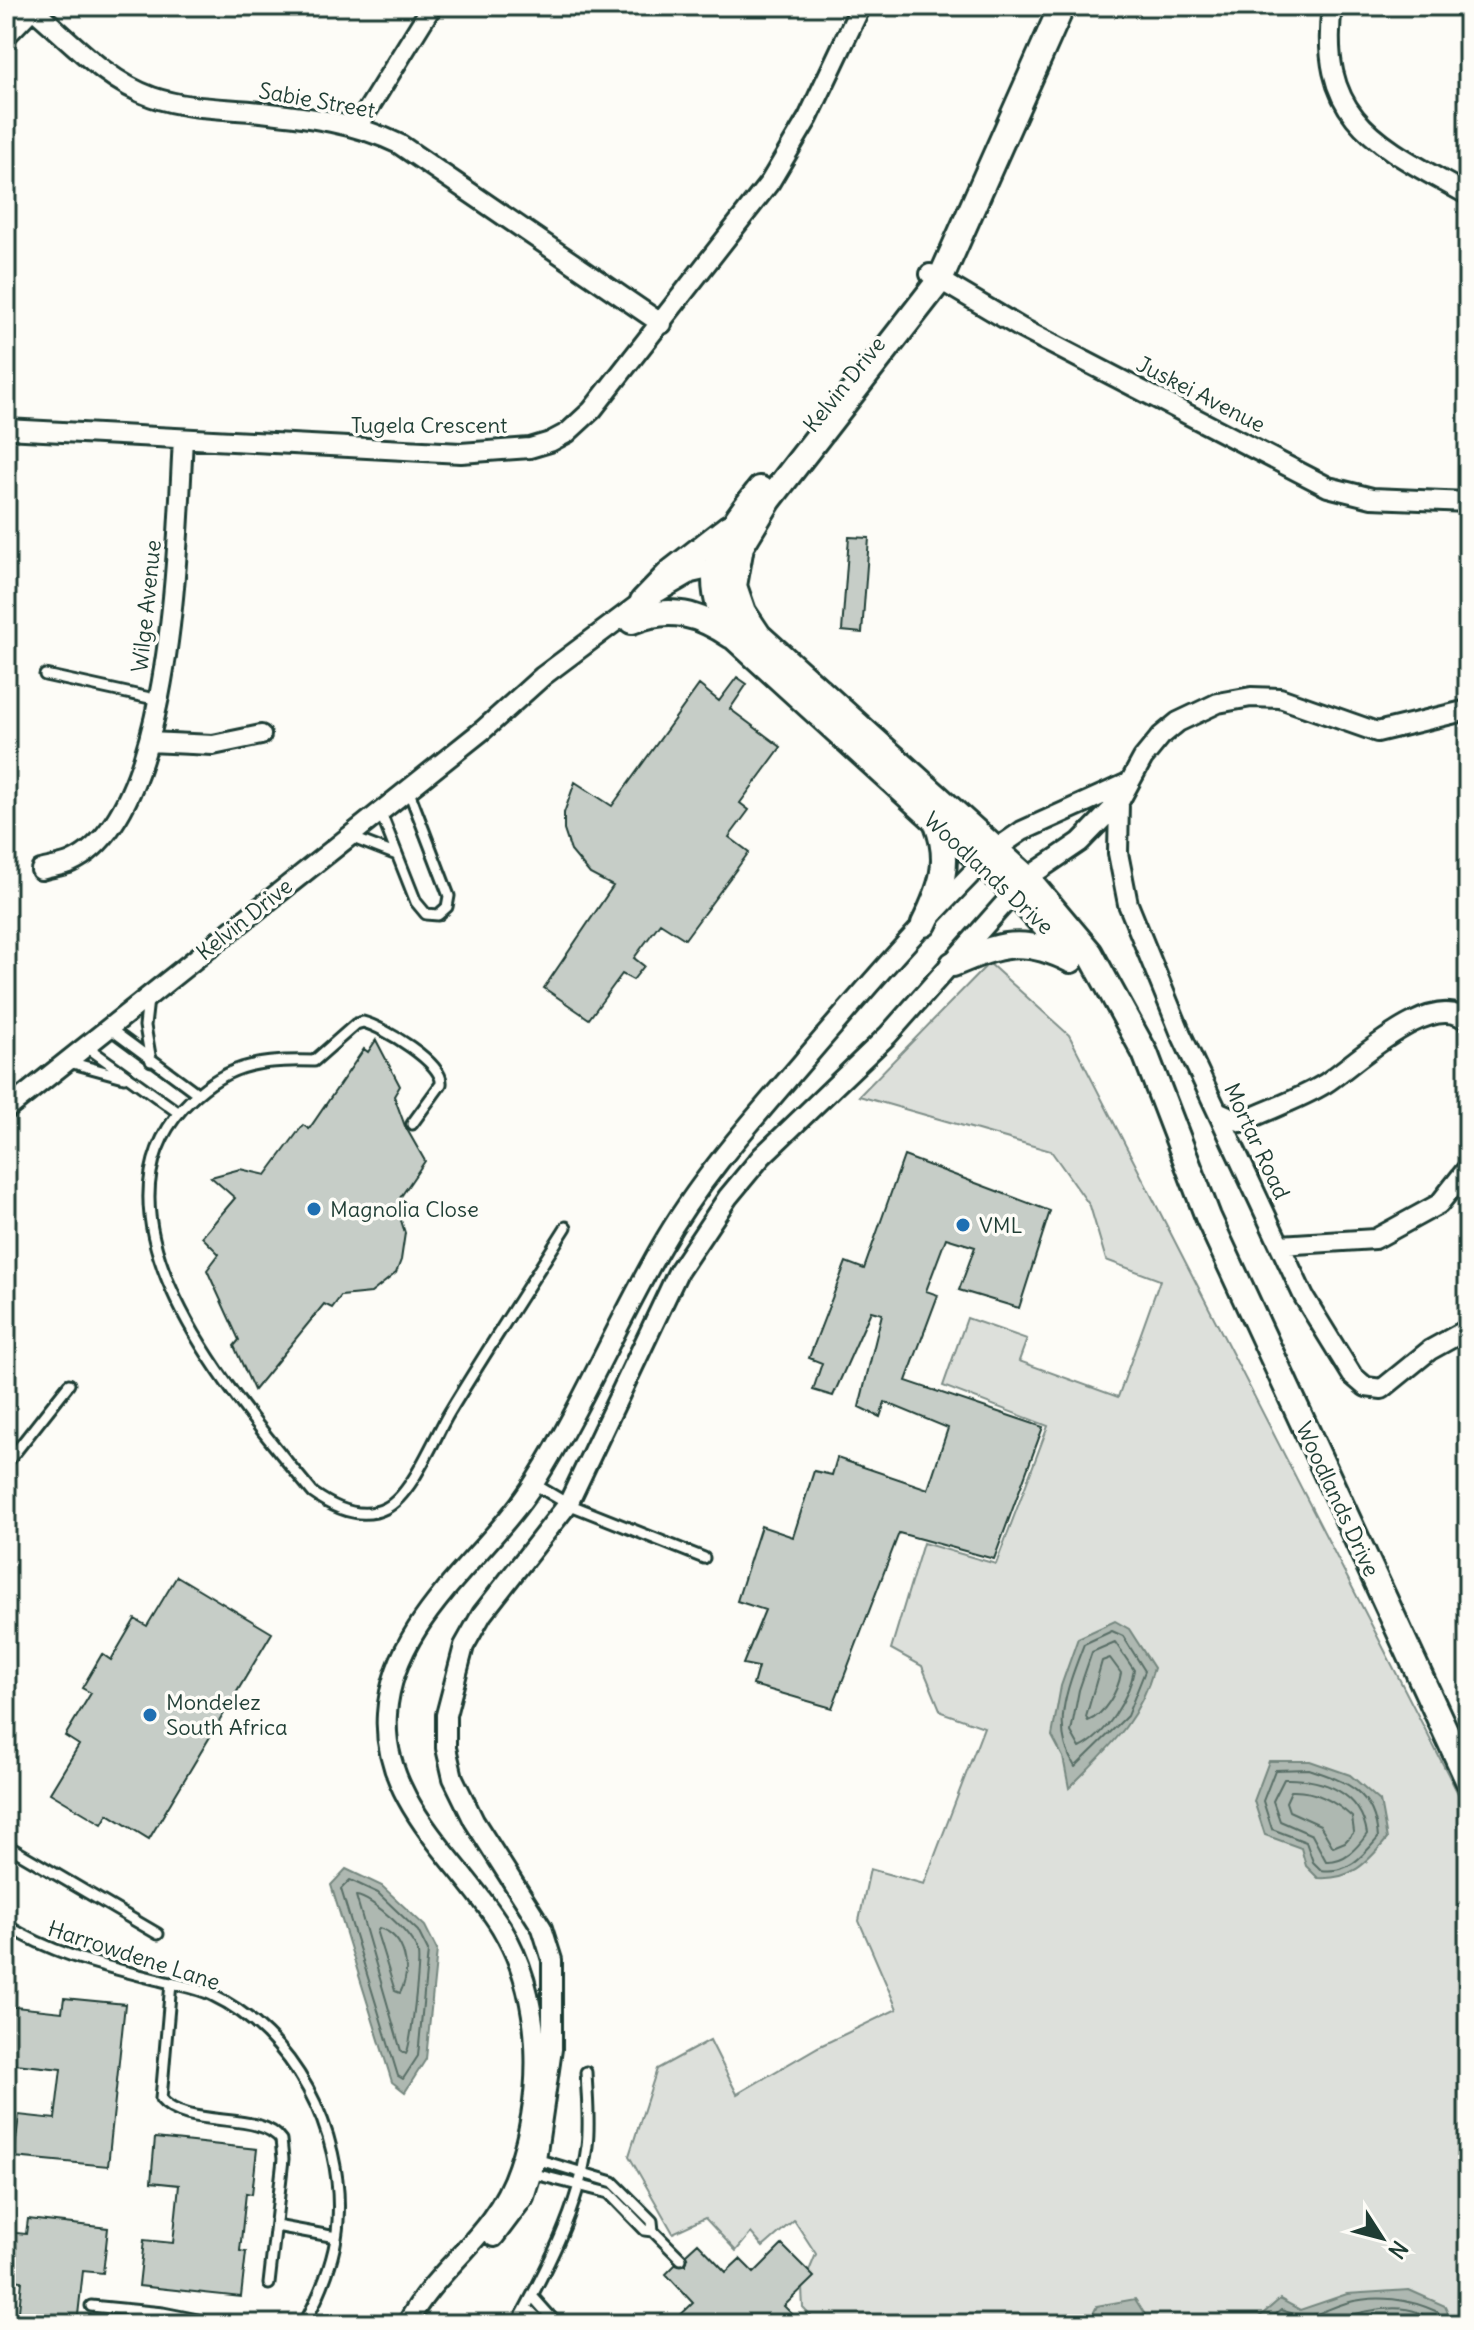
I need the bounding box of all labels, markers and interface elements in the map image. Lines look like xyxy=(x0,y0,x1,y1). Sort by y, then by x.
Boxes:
street label: Sabie Street xyxy=(257,76,377,124)
street label: Kelvin Drive xyxy=(797,330,891,438)
street label: Juskei Avenue xyxy=(1132,350,1270,438)
street label: Tugela Crescent xyxy=(351,411,507,439)
street label: Wilge Avenue xyxy=(125,538,167,674)
street label: Woodlands Drive xyxy=(918,806,1060,940)
street label: Kelvin Drive xyxy=(190,872,298,966)
street label: Mortar Road xyxy=(1218,1079,1296,1204)
place label: Magnolia Close xyxy=(330,1195,479,1223)
marker: Magnolia Close xyxy=(305,1200,323,1218)
place label: VML xyxy=(979,1211,1023,1239)
marker: VML xyxy=(954,1216,972,1234)
street label: Woodlands Drive xyxy=(1290,1417,1386,1581)
place label: Mondelez South Africa xyxy=(166,1688,288,1741)
marker: Mondelez South Africa xyxy=(141,1706,159,1724)
street label: Harrowdene Lane xyxy=(44,1914,224,1996)
north arrow xyxy=(1342,2198,1422,2278)
text: N xyxy=(1382,2235,1414,2264)

